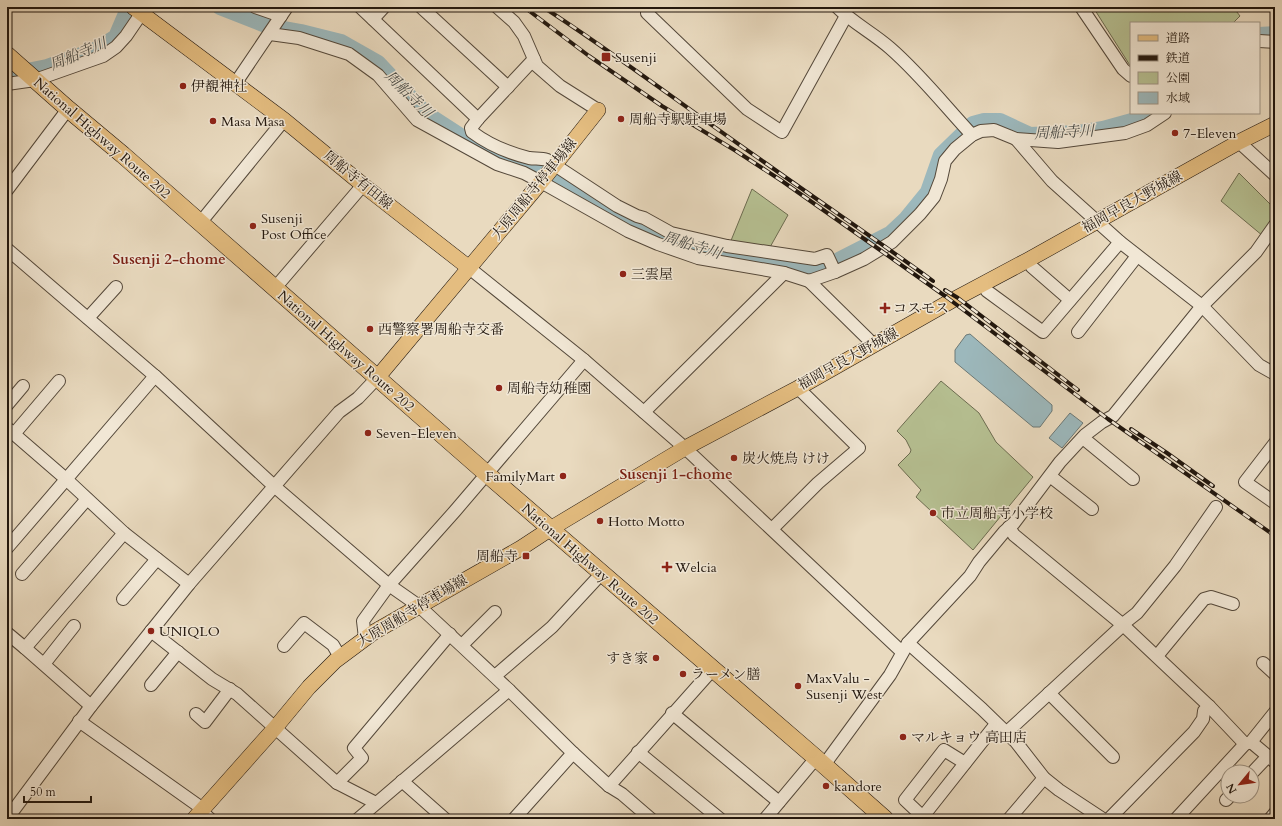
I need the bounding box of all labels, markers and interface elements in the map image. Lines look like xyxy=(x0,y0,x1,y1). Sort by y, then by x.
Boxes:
legend xyxy=(1130,22,1260,114)
text: 道路 xyxy=(1166,30,1190,46)
water label: 周船寺川 xyxy=(46,32,111,75)
place label: Susenji xyxy=(615,48,657,67)
text: 鉄道 xyxy=(1165,50,1190,66)
marker: Susenji xyxy=(600,51,612,63)
water label: 周船寺川 xyxy=(380,66,439,123)
text: 公園 xyxy=(1166,70,1190,86)
street label: National Highway Route 202 xyxy=(29,73,175,203)
place label: 伊覩神社 xyxy=(191,77,247,96)
marker: 伊覩神社 xyxy=(178,81,188,91)
text: 水域 xyxy=(1166,90,1190,106)
place label: 周船寺駅駐車場 xyxy=(629,110,727,129)
place label: Masa Masa xyxy=(221,112,285,131)
marker: 周船寺駅駐車場 xyxy=(616,114,626,124)
marker: Masa Masa xyxy=(208,116,218,126)
water label: 周船寺川 xyxy=(1034,120,1096,144)
place label: 7-Eleven xyxy=(1183,124,1236,143)
marker: 7-Eleven xyxy=(1170,128,1180,138)
street label: 大原周船寺停車場線 xyxy=(487,134,581,244)
street label: 周船寺有田線 xyxy=(319,146,397,214)
street label: 福岡早良大野城線 xyxy=(1078,167,1186,237)
place label: Susenji Post Office xyxy=(261,209,327,244)
marker: Susenji Post Office xyxy=(248,221,258,231)
water label: 周船寺川 xyxy=(660,227,726,264)
district label: Susenji 2-chome xyxy=(112,249,226,269)
place label: 三雲屋 xyxy=(631,265,673,284)
marker: 三雲屋 xyxy=(618,269,628,279)
street label: National Highway Route 202 xyxy=(273,286,419,416)
place label: コスモス xyxy=(893,299,949,318)
marker: コスモス xyxy=(880,303,890,313)
place label: 西警察署周船寺交番 xyxy=(378,320,504,339)
marker: 西警察署周船寺交番 xyxy=(365,324,375,334)
street label: 福岡早良大野城線 xyxy=(794,324,902,394)
place label: 周船寺幼稚園 xyxy=(507,379,591,398)
marker: 周船寺幼稚園 xyxy=(494,383,504,393)
place label: Seven-Eleven xyxy=(376,424,457,443)
marker: Seven-Eleven xyxy=(363,428,373,438)
place label: 炭火焼鳥 けけ xyxy=(742,449,830,468)
marker: 炭火焼鳥 けけ xyxy=(729,453,739,463)
district label: Susenji 1-chome xyxy=(619,464,733,484)
place label: FamilyMart xyxy=(485,467,556,486)
marker: FamilyMart xyxy=(558,471,568,481)
street label: National Highway Route 202 xyxy=(517,499,663,629)
place label: 市立周船寺小学校 xyxy=(941,504,1053,523)
marker: 市立周船寺小学校 xyxy=(928,508,938,518)
place label: Hotto Motto xyxy=(608,512,685,531)
marker: Hotto Motto xyxy=(595,516,605,526)
place label: 周船寺 xyxy=(476,547,518,566)
marker: 周船寺 xyxy=(521,551,531,561)
place label: Welcia xyxy=(674,558,717,577)
marker: Welcia xyxy=(662,562,672,572)
street label: 大原周船寺停車場線 xyxy=(353,570,471,652)
place label: UNIQLO xyxy=(159,622,220,641)
marker: UNIQLO xyxy=(146,626,156,636)
place label: すき家 xyxy=(606,649,648,668)
marker: すき家 xyxy=(651,653,661,663)
place label: ラーメン膳 xyxy=(691,665,760,684)
marker: ラーメン膳 xyxy=(678,669,688,679)
place label: MaxValu - Susenji West xyxy=(806,669,883,704)
marker: MaxValu - Susenji West xyxy=(793,681,803,691)
place label: マルキョウ 高田店 xyxy=(911,728,1027,747)
marker: マルキョウ 高田店 xyxy=(898,732,908,742)
north arrow xyxy=(1220,764,1260,804)
place label: kandore xyxy=(834,777,882,796)
scale bar xyxy=(24,778,91,804)
text: N xyxy=(1223,780,1241,796)
marker: kandore xyxy=(821,781,831,791)
text: 50 m xyxy=(30,784,57,800)

